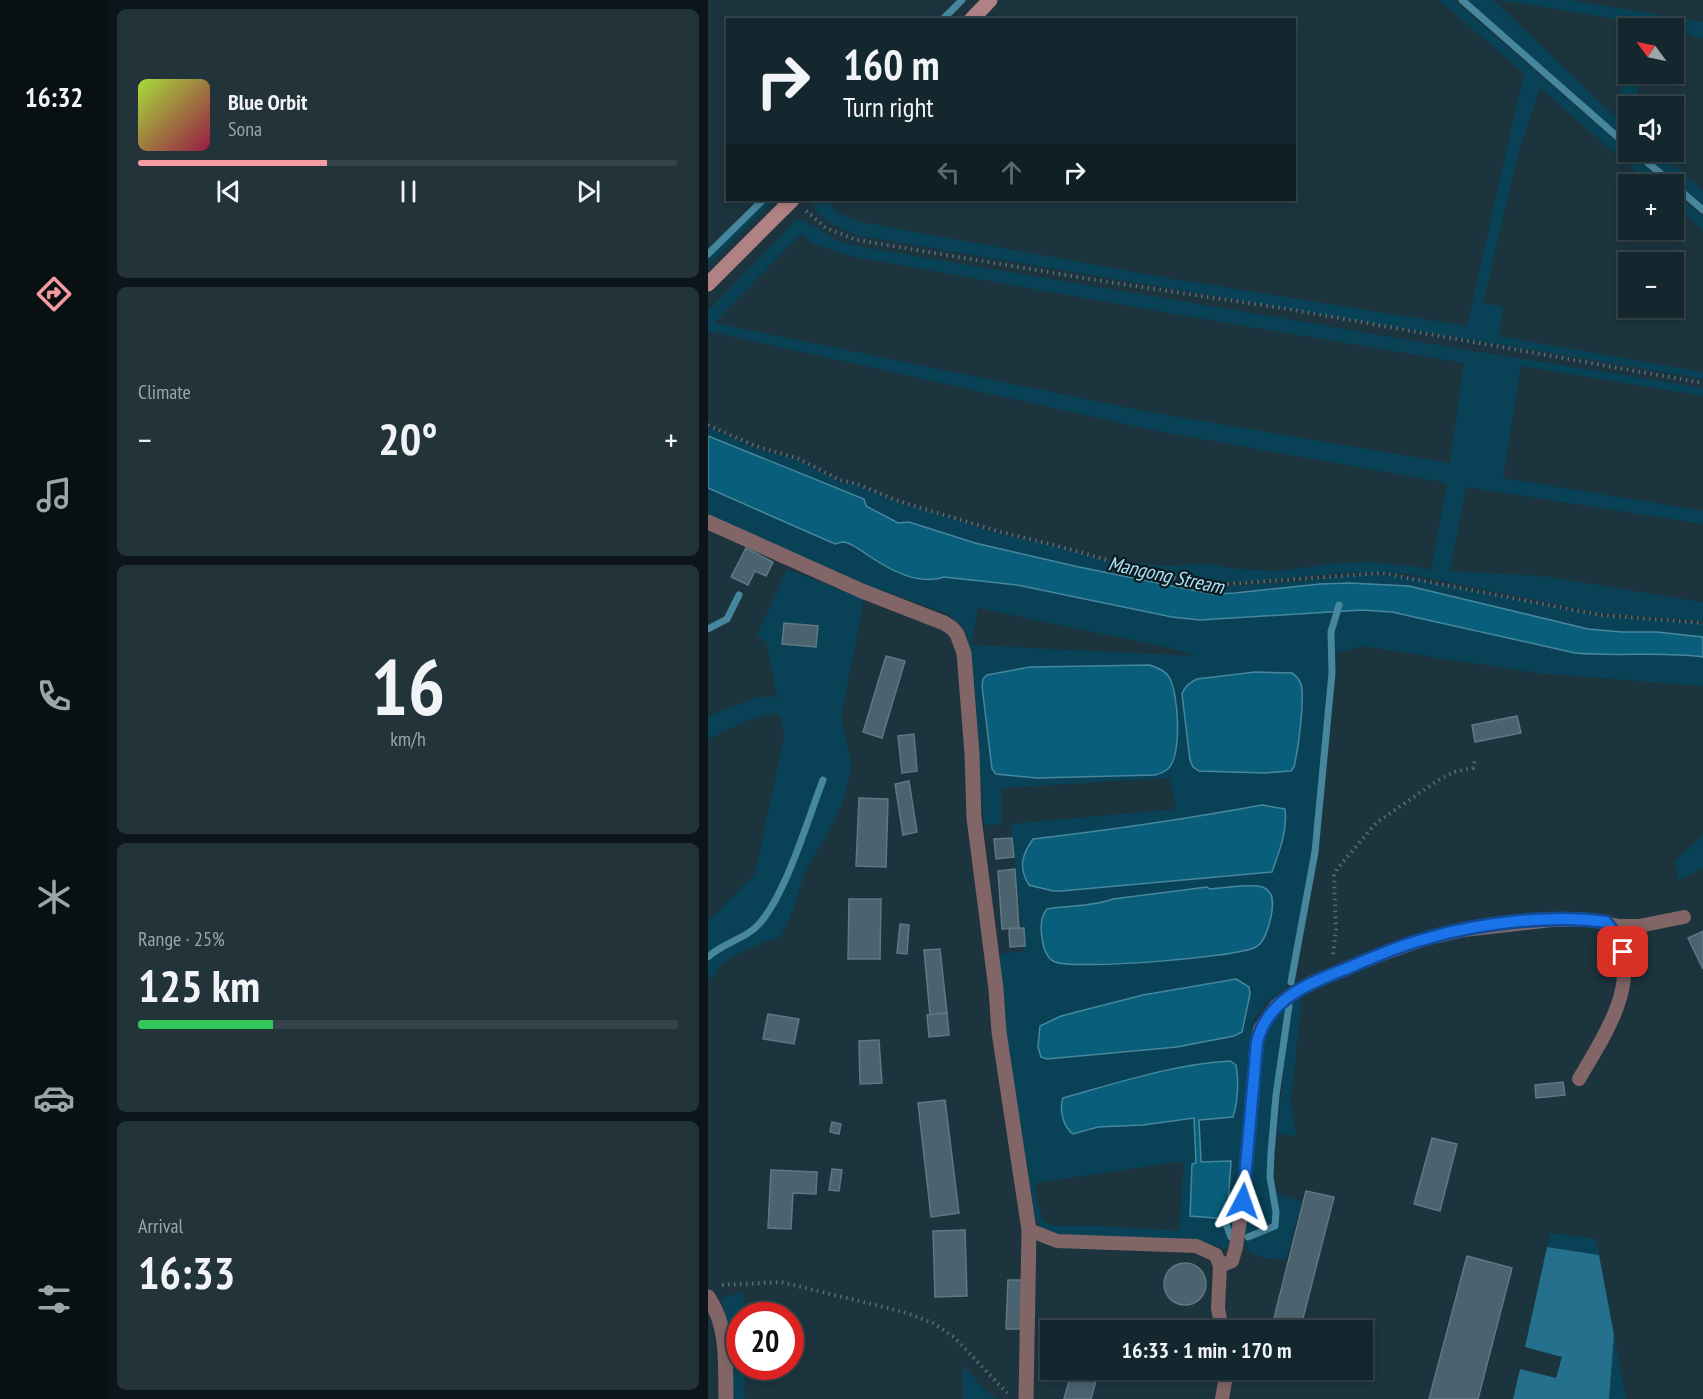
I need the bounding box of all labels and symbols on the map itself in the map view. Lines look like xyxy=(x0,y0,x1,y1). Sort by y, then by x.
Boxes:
north arrow xyxy=(1618,18,1684,84)
water label: Mangong Stream xyxy=(1106,550,1227,600)
pin xyxy=(1597,926,1648,977)
position arrow xyxy=(1211,1169,1275,1233)
speed limit sign: 20 xyxy=(726,1302,804,1380)

